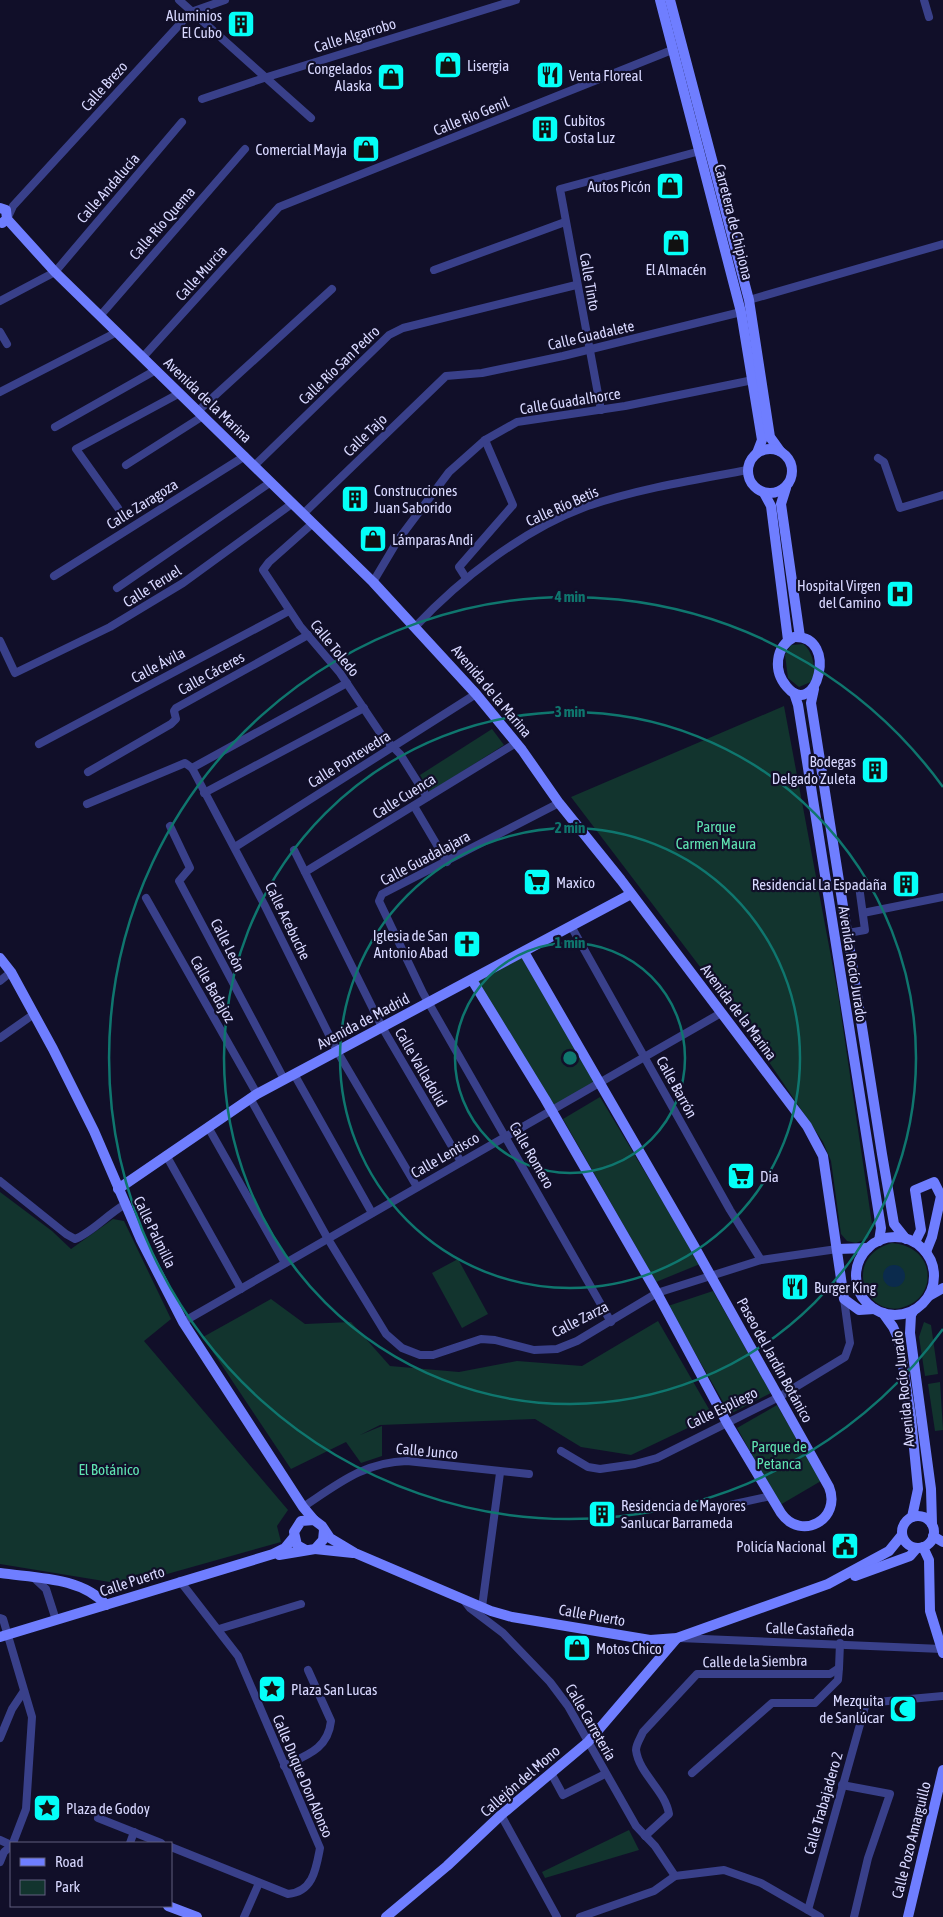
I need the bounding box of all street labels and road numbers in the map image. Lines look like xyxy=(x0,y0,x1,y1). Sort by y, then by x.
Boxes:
street label: Calle Algarrobo xyxy=(312,14,398,56)
street label: Calle Brezo xyxy=(77,58,131,114)
street label: Calle Río Genil xyxy=(431,93,511,139)
street label: Calle Andalucía xyxy=(73,150,143,226)
street label: Carretera de Chipiona xyxy=(711,162,757,282)
street label: Calle Río Quema xyxy=(126,183,198,263)
street label: Calle Murcia xyxy=(172,242,230,304)
street label: Calle Tinto xyxy=(577,252,603,312)
street label: Calle Guadalete xyxy=(546,317,636,353)
street label: Calle Río San Pedro xyxy=(295,322,383,408)
street label: Avenida de la Marina xyxy=(161,354,255,446)
street label: Calle Guadalhorce xyxy=(518,385,622,417)
street label: Calle Tajo xyxy=(340,410,390,460)
street label: Calle Zaragoza xyxy=(103,475,181,533)
street label: Calle Río Betis xyxy=(523,482,601,530)
street label: Calle Teruel xyxy=(120,561,184,611)
street label: Calle Toledo xyxy=(307,616,363,680)
street label: Avenida de la Marina xyxy=(448,641,536,741)
street label: Calle Ávila xyxy=(128,644,188,686)
street label: Calle Cáceres xyxy=(175,648,247,698)
street label: Calle Pontevedra xyxy=(305,727,393,791)
street label: Calle Cuenca xyxy=(369,770,439,822)
street label: Calle Guadalajara xyxy=(377,827,473,889)
street label: Calle Acebuche xyxy=(262,879,314,963)
street label: Avenida Rocío Jurado xyxy=(835,905,871,1023)
street label: Calle León xyxy=(207,916,249,974)
street label: Calle Badajoz xyxy=(187,953,239,1026)
street label: Avenida de la Marina xyxy=(698,961,780,1063)
street label: Avenida de Madrid xyxy=(314,990,412,1052)
street label: Calle Valladolid xyxy=(392,1025,450,1109)
street label: Calle Barrón xyxy=(653,1053,701,1121)
street label: Calle Romero xyxy=(506,1119,558,1191)
street label: Calle Lentisco xyxy=(408,1129,482,1181)
street label: Calle Palmilla xyxy=(130,1193,180,1271)
street label: Paseo del Jardín Botánico xyxy=(734,1295,816,1425)
street label: Calle Zarza xyxy=(549,1298,611,1340)
street label: Avenida Rocío Jurado xyxy=(888,1330,918,1448)
street label: Calle Espliego xyxy=(684,1384,760,1432)
street label: Calle Junco xyxy=(395,1440,459,1462)
street label: Calle Puerto xyxy=(97,1563,167,1599)
street label: Calle Puerto xyxy=(557,1601,627,1629)
street label: Calle Castañeda xyxy=(765,1619,855,1639)
street label: Calle de la Siembra xyxy=(702,1652,808,1670)
street label: Calle Carretería xyxy=(562,1681,620,1763)
street label: Calle Duque Don Alonso xyxy=(269,1712,337,1840)
street label: Callejón del Mono xyxy=(477,1742,563,1820)
street label: Calle Trabajadero 2 xyxy=(800,1750,846,1856)
street label: Calle Pozo Amarguillo xyxy=(888,1780,934,1900)

